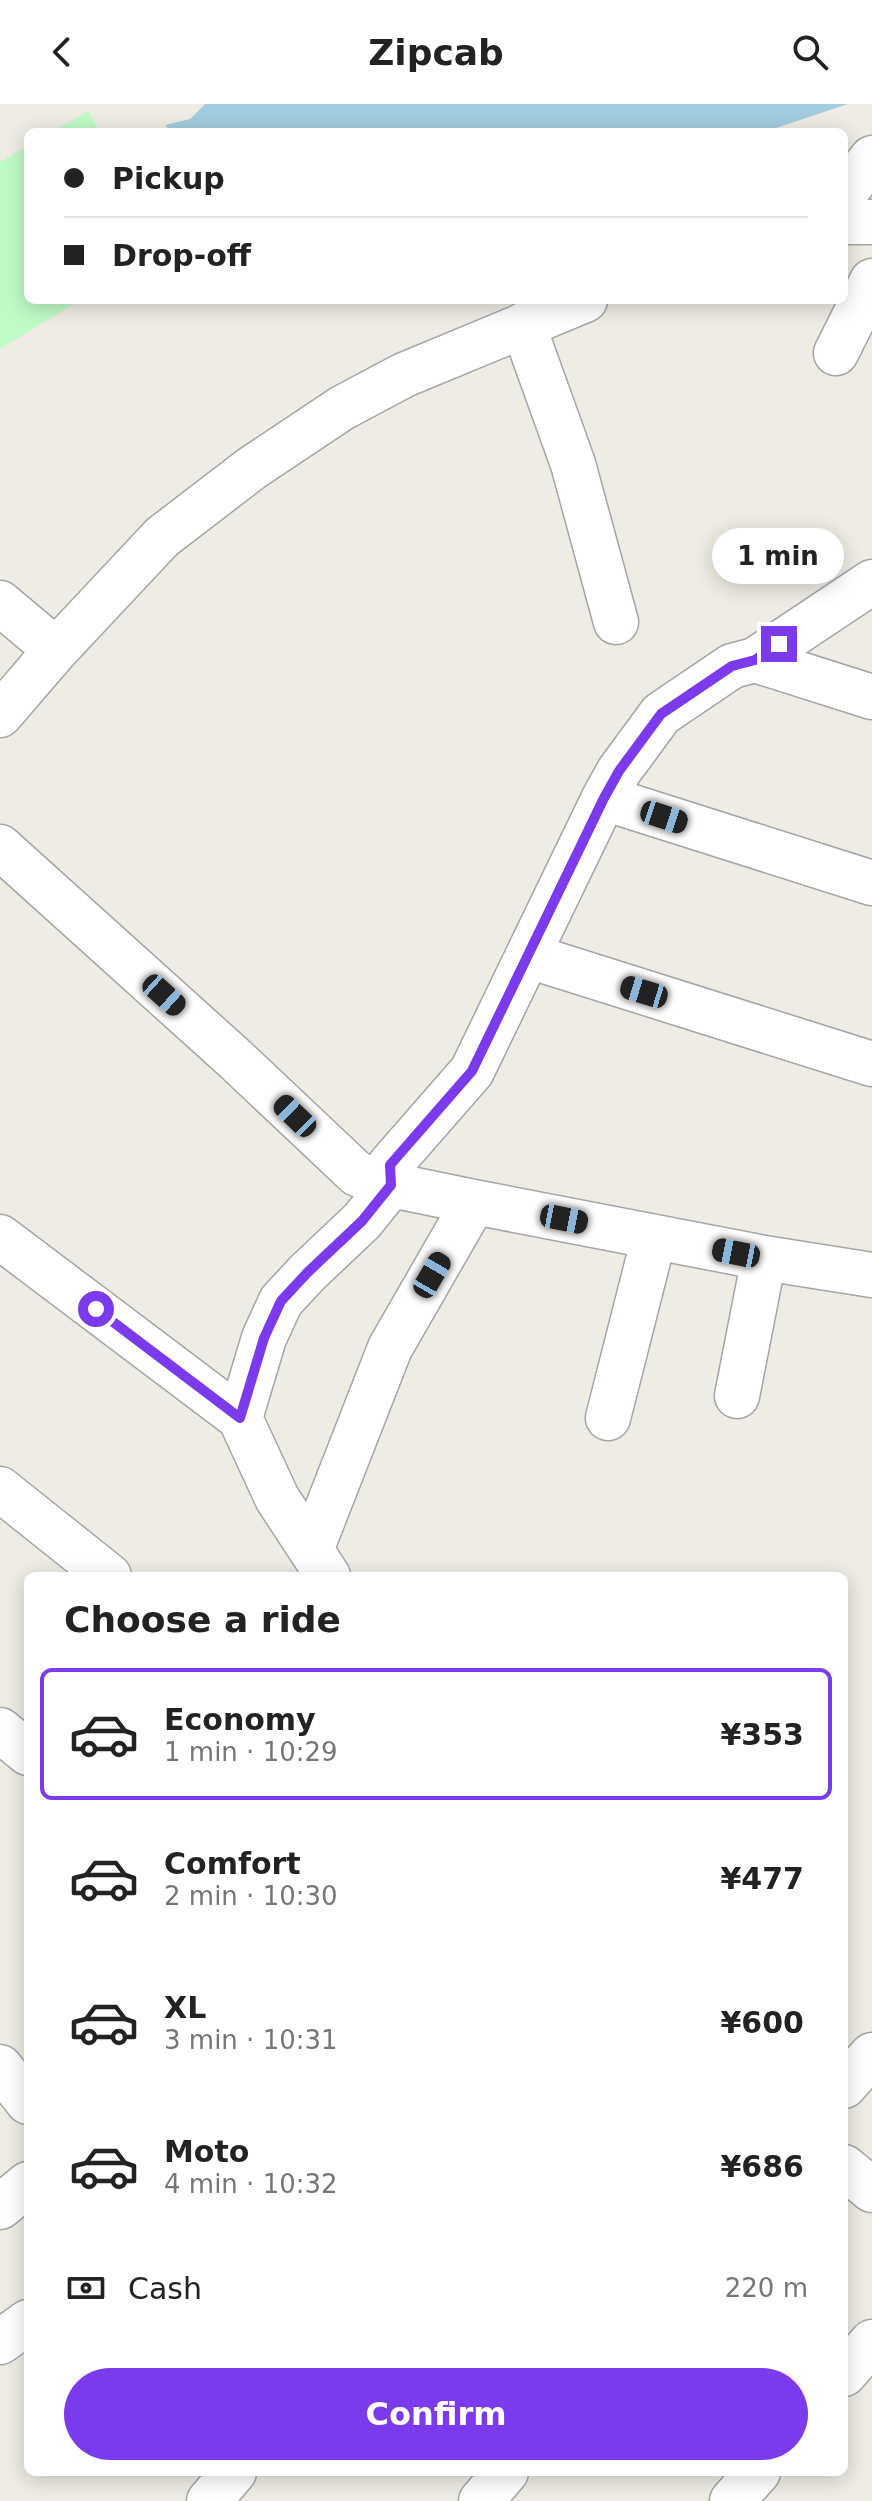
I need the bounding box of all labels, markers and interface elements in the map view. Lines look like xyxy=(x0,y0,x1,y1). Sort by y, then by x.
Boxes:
icon: back xyxy=(40,30,84,74)
icon: search xyxy=(788,30,832,74)
text: Zipcab xyxy=(368,32,504,73)
text: Pickup xyxy=(112,161,225,196)
text: Drop-off xyxy=(112,238,251,273)
callout: 1 min xyxy=(713,528,845,584)
text: 1 min xyxy=(737,541,819,571)
route end xyxy=(761,626,797,662)
car xyxy=(637,798,691,836)
car xyxy=(138,970,190,1020)
car xyxy=(618,974,670,1010)
car xyxy=(269,1091,321,1141)
car xyxy=(538,1203,590,1235)
car xyxy=(710,1237,762,1269)
car xyxy=(410,1248,454,1302)
route start xyxy=(78,1291,114,1327)
text: Choose a ride xyxy=(64,1599,341,1640)
icon: car xyxy=(68,1698,140,1770)
text: Economy xyxy=(164,1702,316,1737)
text: ¥353 xyxy=(721,1717,804,1752)
text: 1 min · 10:29 xyxy=(164,1737,338,1767)
icon: car xyxy=(68,1842,140,1914)
text: Comfort xyxy=(164,1846,301,1881)
text: ¥477 xyxy=(721,1861,804,1896)
text: 2 min · 10:30 xyxy=(164,1881,338,1911)
icon: car xyxy=(68,1986,140,2058)
text: XL xyxy=(164,1990,206,2025)
text: ¥600 xyxy=(721,2005,804,2040)
text: 3 min · 10:31 xyxy=(164,2025,338,2055)
icon: car xyxy=(68,2130,140,2202)
text: Moto xyxy=(164,2134,249,2169)
text: ¥686 xyxy=(721,2149,804,2184)
text: 4 min · 10:32 xyxy=(164,2169,338,2199)
icon: cash xyxy=(64,2266,108,2310)
text: Cash xyxy=(128,2271,202,2306)
text: 220 m xyxy=(725,2273,808,2303)
button: Confirm xyxy=(64,2368,808,2460)

